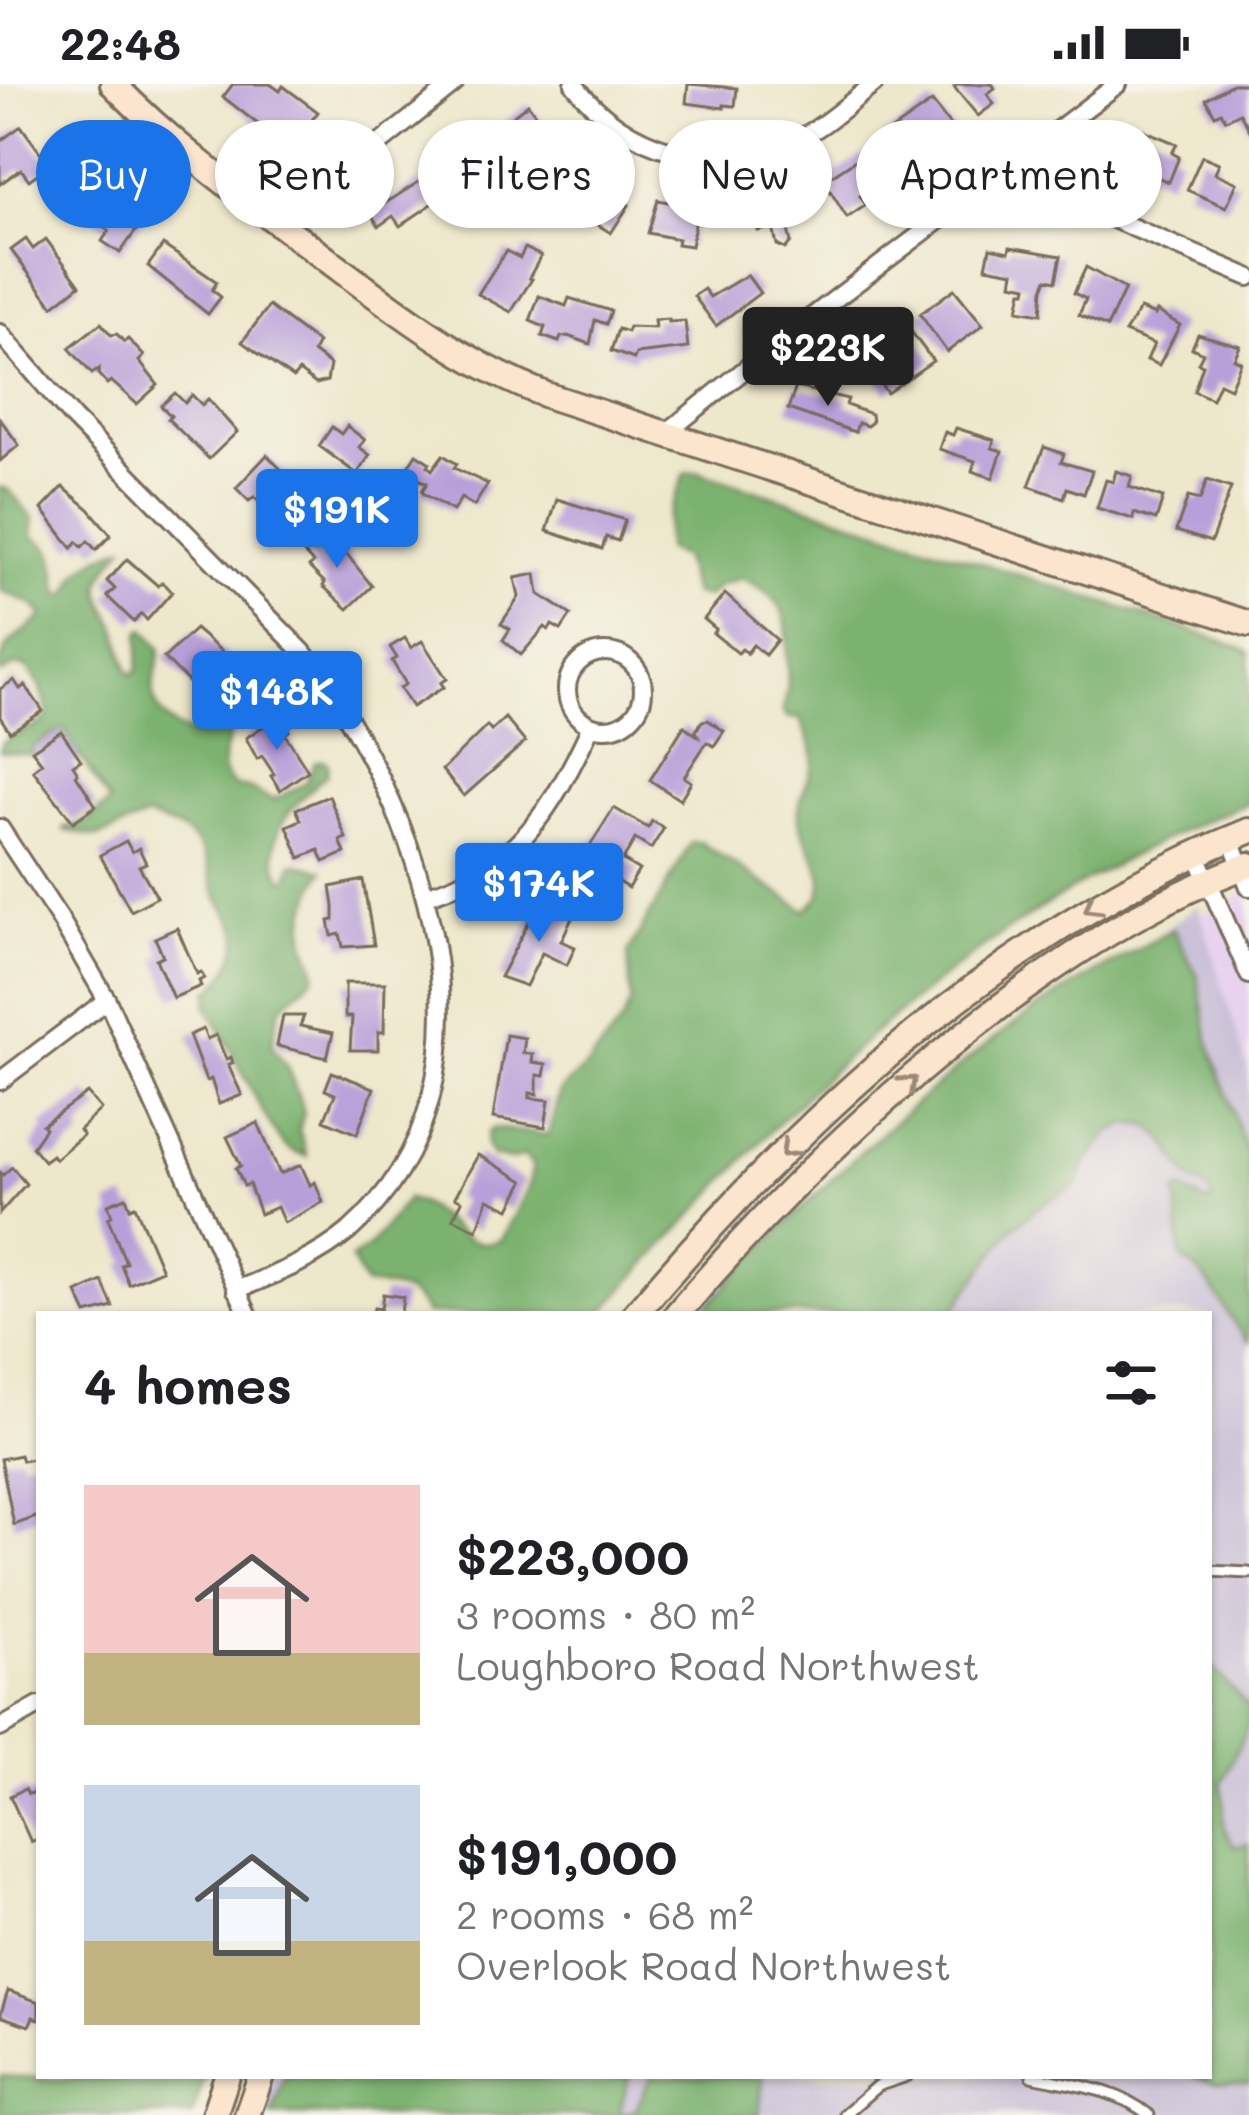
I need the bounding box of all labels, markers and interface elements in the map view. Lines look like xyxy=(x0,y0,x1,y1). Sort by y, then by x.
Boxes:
text: 22:48 xyxy=(60,13,181,71)
chip: Buy xyxy=(36,120,191,228)
chip: Rent xyxy=(215,120,394,228)
chip: Filters xyxy=(418,120,635,228)
chip: New xyxy=(659,120,832,228)
chip: Apartment xyxy=(856,120,1162,228)
pin: $223K xyxy=(744,307,912,409)
text: $223K xyxy=(770,320,886,371)
pin: $191K xyxy=(253,469,421,571)
text: $191K xyxy=(283,482,391,533)
pin: $148K xyxy=(193,651,361,753)
text: $148K xyxy=(219,664,335,715)
pin: $174K xyxy=(455,843,623,945)
text: $174K xyxy=(482,856,596,907)
one-way arrow xyxy=(1083,893,1105,915)
one-way arrow xyxy=(895,1076,917,1098)
one-way arrow xyxy=(780,1135,802,1157)
text: 4 homes xyxy=(84,1350,292,1417)
icon: filters xyxy=(1098,1350,1164,1416)
text: $223,000 xyxy=(456,1521,689,1588)
icon: home xyxy=(180,1533,324,1677)
text: 3 rooms · 80 m² xyxy=(456,1588,755,1639)
text: Loughboro Road Northwest xyxy=(456,1639,980,1690)
text: $191,000 xyxy=(456,1821,677,1888)
icon: home xyxy=(180,1833,324,1977)
text: 2 rooms · 68 m² xyxy=(456,1888,754,1939)
text: Overlook Road Northwest xyxy=(456,1939,951,1990)

